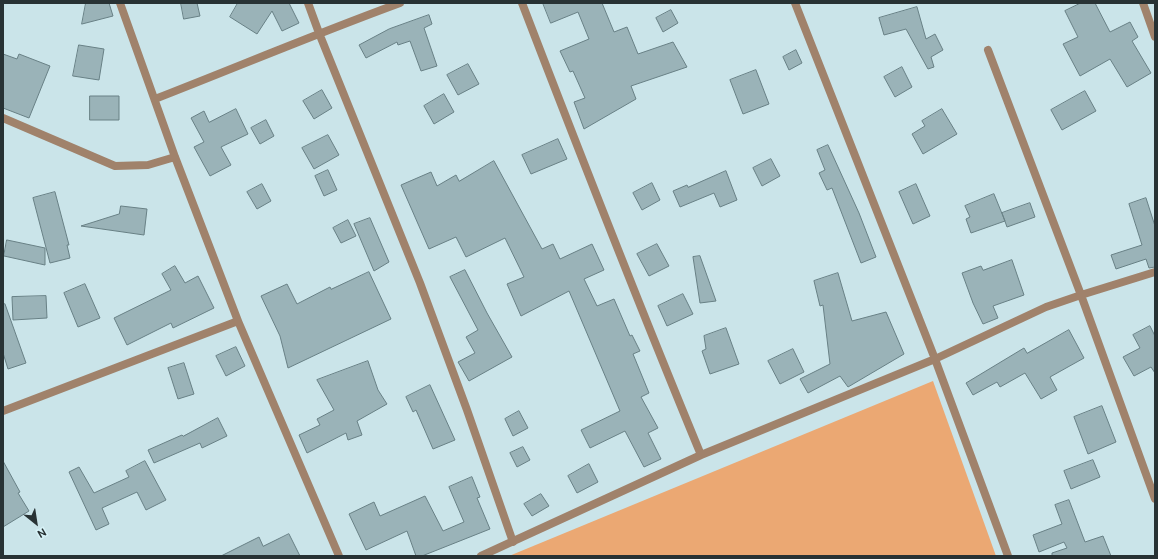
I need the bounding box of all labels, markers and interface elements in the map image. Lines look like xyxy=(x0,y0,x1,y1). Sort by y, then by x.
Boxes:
north arrow xyxy=(16,503,56,543)
text: N xyxy=(35,526,49,541)

